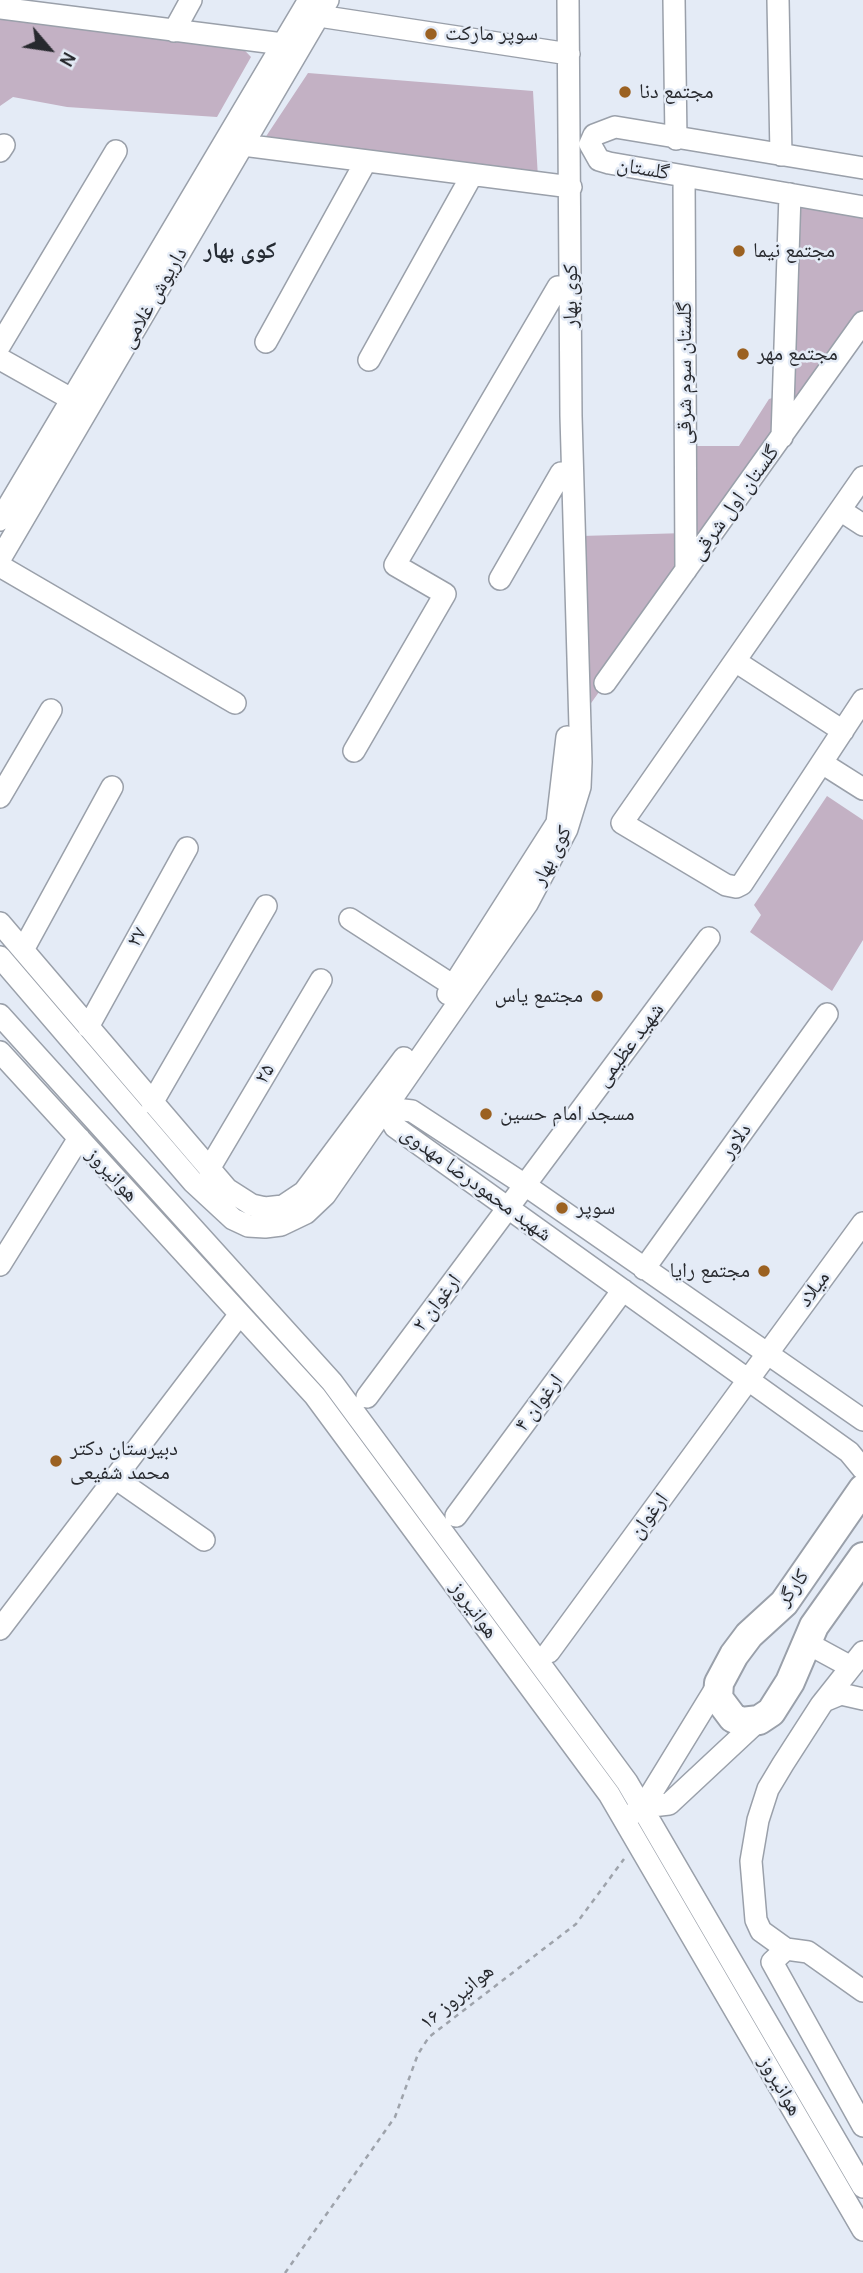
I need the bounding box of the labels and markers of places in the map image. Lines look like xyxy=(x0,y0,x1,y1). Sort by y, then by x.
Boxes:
place label: سوپر مارکت xyxy=(445,21,538,47)
marker: سوپر مارکت xyxy=(423,26,439,42)
place label: مجتمع دنا xyxy=(639,79,714,105)
marker: مجتمع دنا xyxy=(617,84,633,100)
place label: مجتمع نیما xyxy=(753,238,835,264)
marker: مجتمع نیما xyxy=(731,243,747,259)
place label: مجتمع مهر xyxy=(757,341,838,367)
marker: مجتمع مهر xyxy=(735,346,751,362)
place label: مجتمع یاس xyxy=(494,983,583,1009)
marker: مجتمع یاس xyxy=(589,988,605,1004)
place label: مسجد امام حسین xyxy=(500,1101,635,1127)
marker: مسجد امام حسین xyxy=(478,1106,494,1122)
place label: سوپر xyxy=(576,1195,615,1221)
marker: سوپر xyxy=(554,1200,570,1216)
place label: مجتمع رایا xyxy=(670,1258,750,1284)
marker: مجتمع رایا xyxy=(756,1263,772,1279)
place label: دبیرستان دکتر محمد شفیعی xyxy=(70,1436,178,1486)
marker: دبیرستان دکتر محمد شفیعی xyxy=(48,1453,64,1469)

